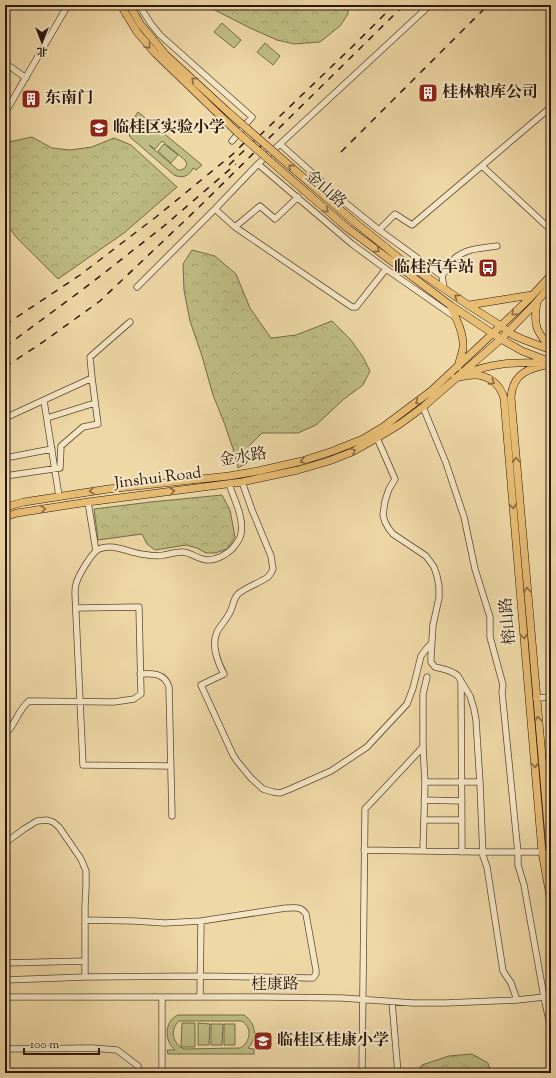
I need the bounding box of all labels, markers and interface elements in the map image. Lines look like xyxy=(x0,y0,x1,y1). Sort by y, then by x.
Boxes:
north arrow xyxy=(22,22,62,62)
one-way arrow xyxy=(144,41,151,49)
text: 北 xyxy=(37,43,48,59)
one-way arrow xyxy=(191,77,199,85)
building icon: 桂林粮库公司 xyxy=(417,82,439,104)
place label: 桂林粮库公司 xyxy=(442,82,538,105)
building icon: 东南门 xyxy=(20,88,42,110)
place label: 东南门 xyxy=(45,88,93,111)
school or university icon: 临桂区实验小学 xyxy=(88,117,110,139)
place label: 临桂区实验小学 xyxy=(113,117,225,140)
one-way arrow xyxy=(288,164,295,171)
street label: 金山路 xyxy=(299,166,351,214)
one-way arrow xyxy=(322,205,329,212)
one-way arrow xyxy=(372,245,379,252)
place label: 临桂汽车站 xyxy=(394,257,474,280)
bus stop icon: 临桂汽车站 xyxy=(477,257,499,279)
one-way arrow xyxy=(454,294,461,302)
one-way arrow xyxy=(511,308,519,316)
one-way arrow xyxy=(488,377,495,384)
one-way arrow xyxy=(415,397,422,404)
street label: 金水路 xyxy=(217,443,269,473)
one-way arrow xyxy=(348,448,356,456)
one-way arrow xyxy=(300,456,307,465)
one-way arrow xyxy=(512,457,521,463)
street label: Jinshui Road xyxy=(112,462,203,496)
one-way arrow xyxy=(89,486,95,495)
one-way arrow xyxy=(169,487,175,496)
one-way arrow xyxy=(509,503,518,509)
one-way arrow xyxy=(40,505,46,514)
one-way arrow xyxy=(523,587,532,593)
street label: 榕山路 xyxy=(495,596,523,646)
one-way arrow xyxy=(519,633,528,639)
one-way arrow xyxy=(534,716,543,722)
one-way arrow xyxy=(530,762,539,768)
street label: 桂康路 xyxy=(251,974,299,997)
scale bar xyxy=(24,1030,99,1056)
school or university icon: 临桂区桂康小学 xyxy=(252,1030,274,1052)
place label: 临桂区桂康小学 xyxy=(277,1030,389,1053)
text: 100 m xyxy=(30,1036,59,1054)

